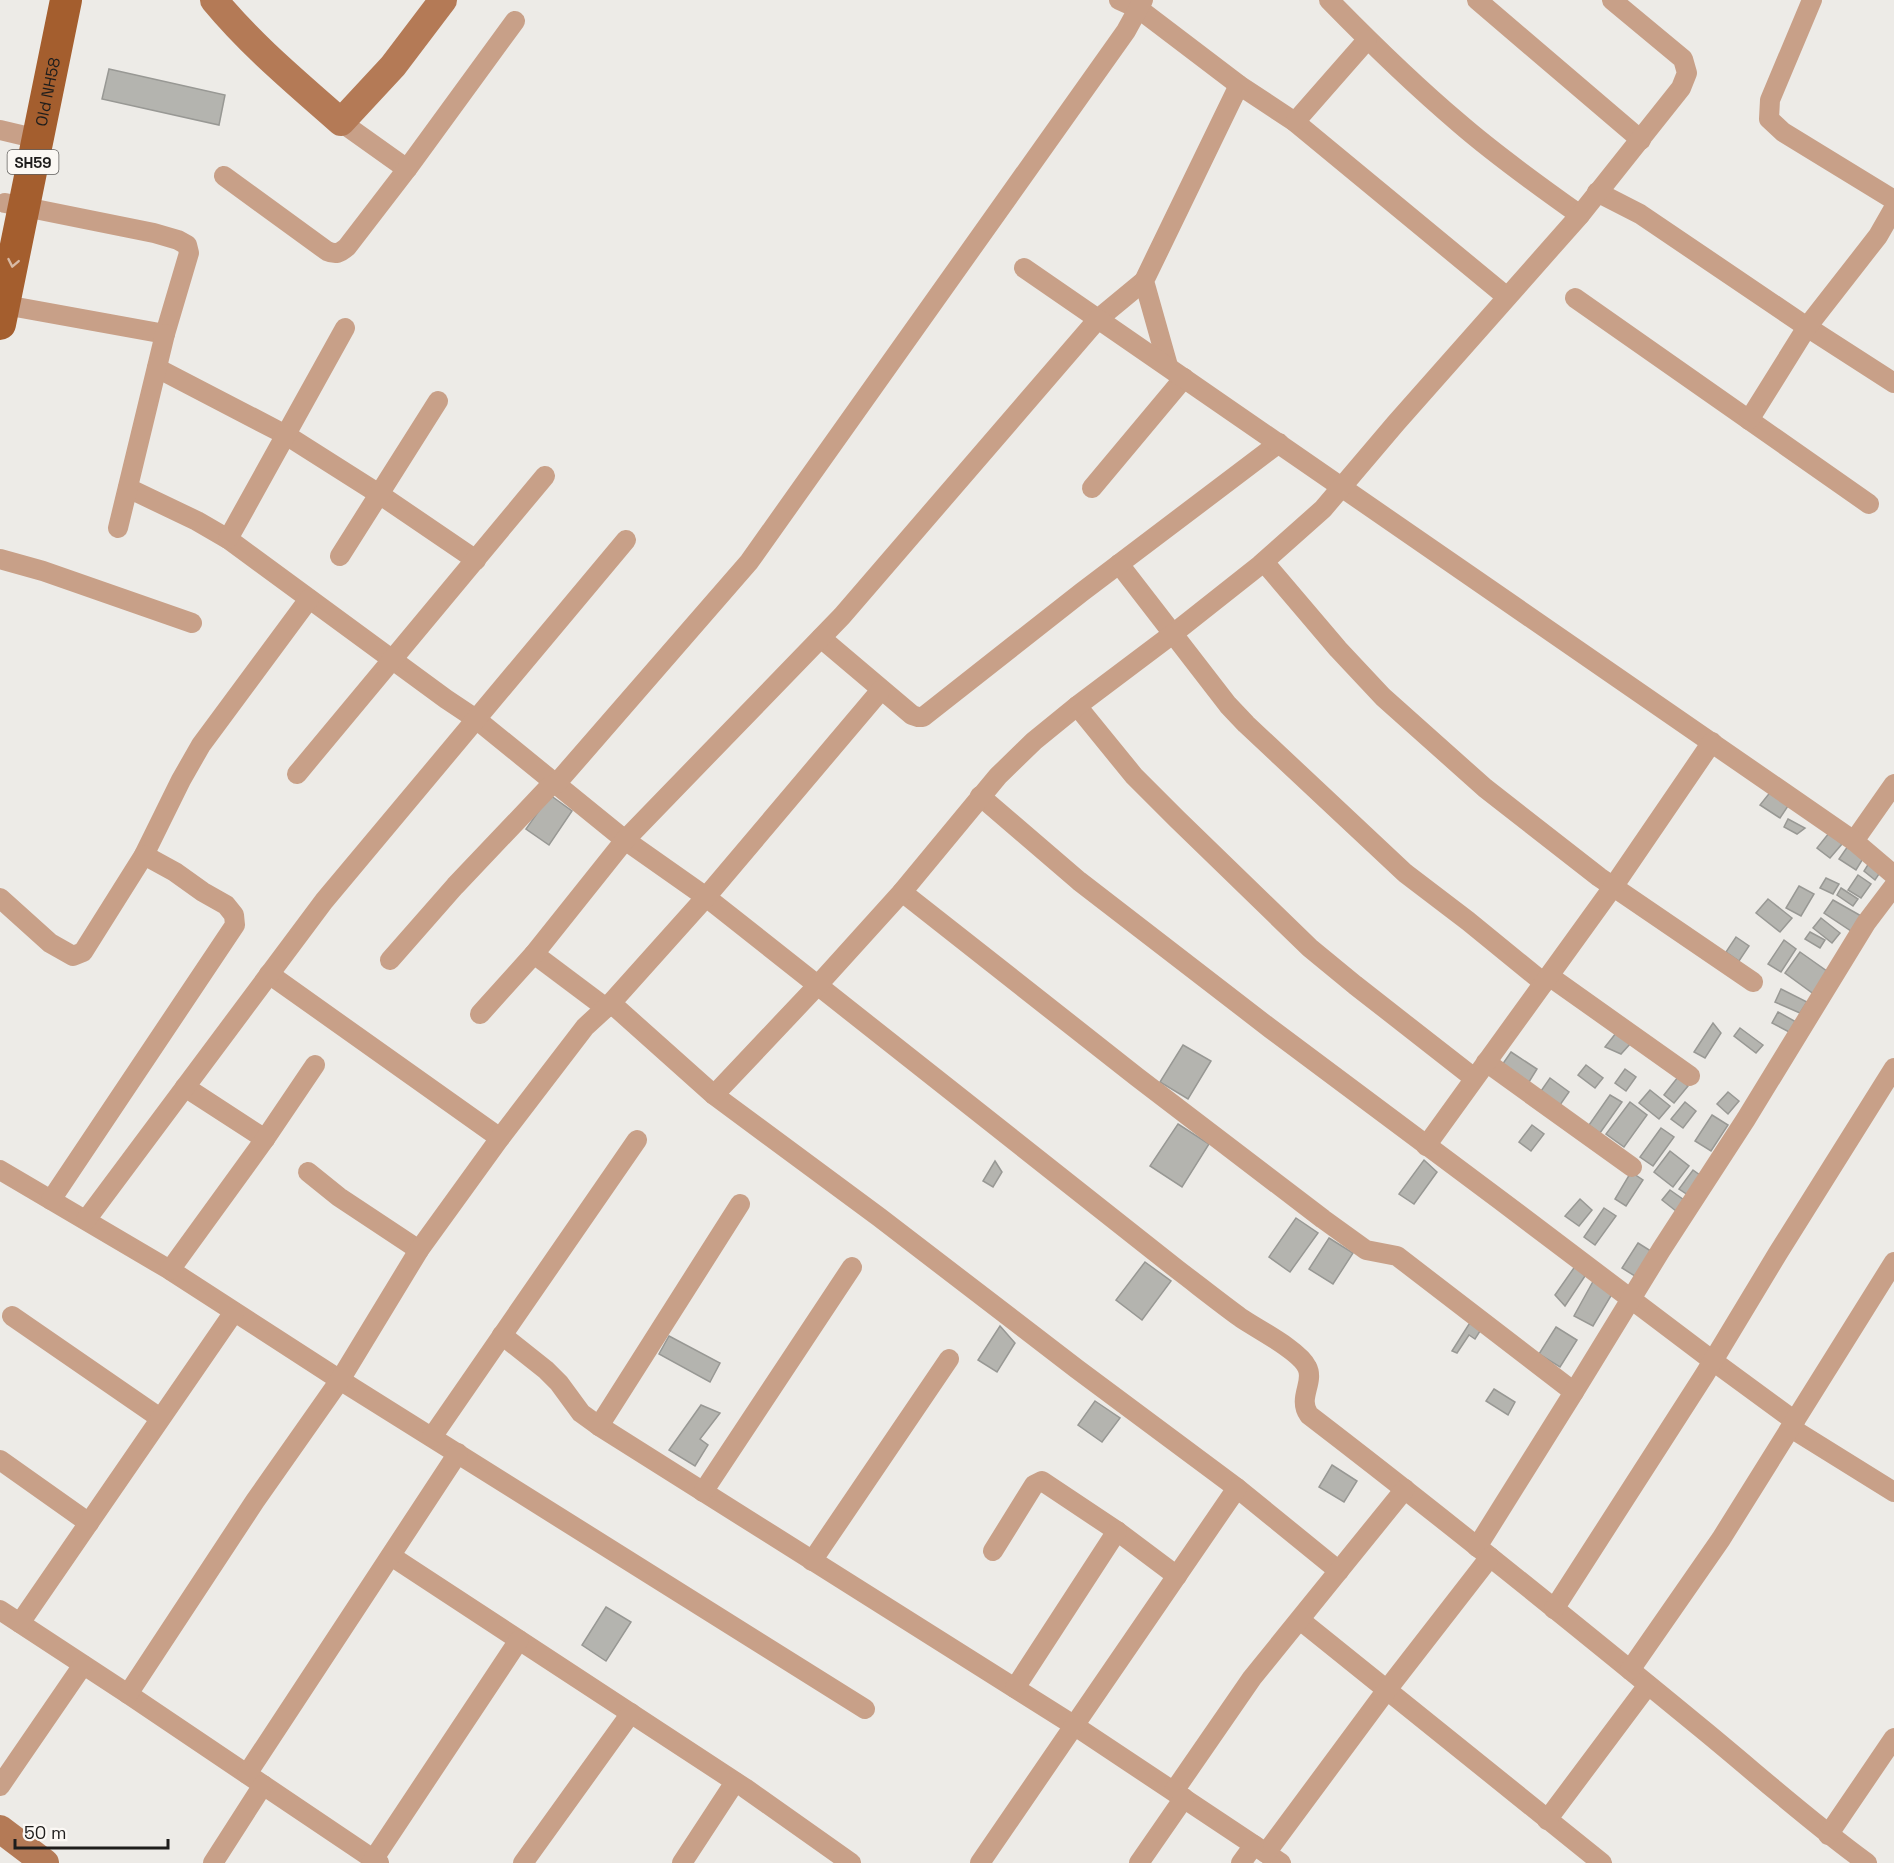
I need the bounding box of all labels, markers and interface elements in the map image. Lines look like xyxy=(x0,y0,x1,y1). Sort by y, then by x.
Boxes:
street label: Old NH58 xyxy=(30,55,65,128)
road number: SH59 xyxy=(8,150,58,174)
one-way arrow xyxy=(7,258,20,268)
scale bar xyxy=(15,1812,168,1850)
text: 50 m xyxy=(24,1821,66,1844)

